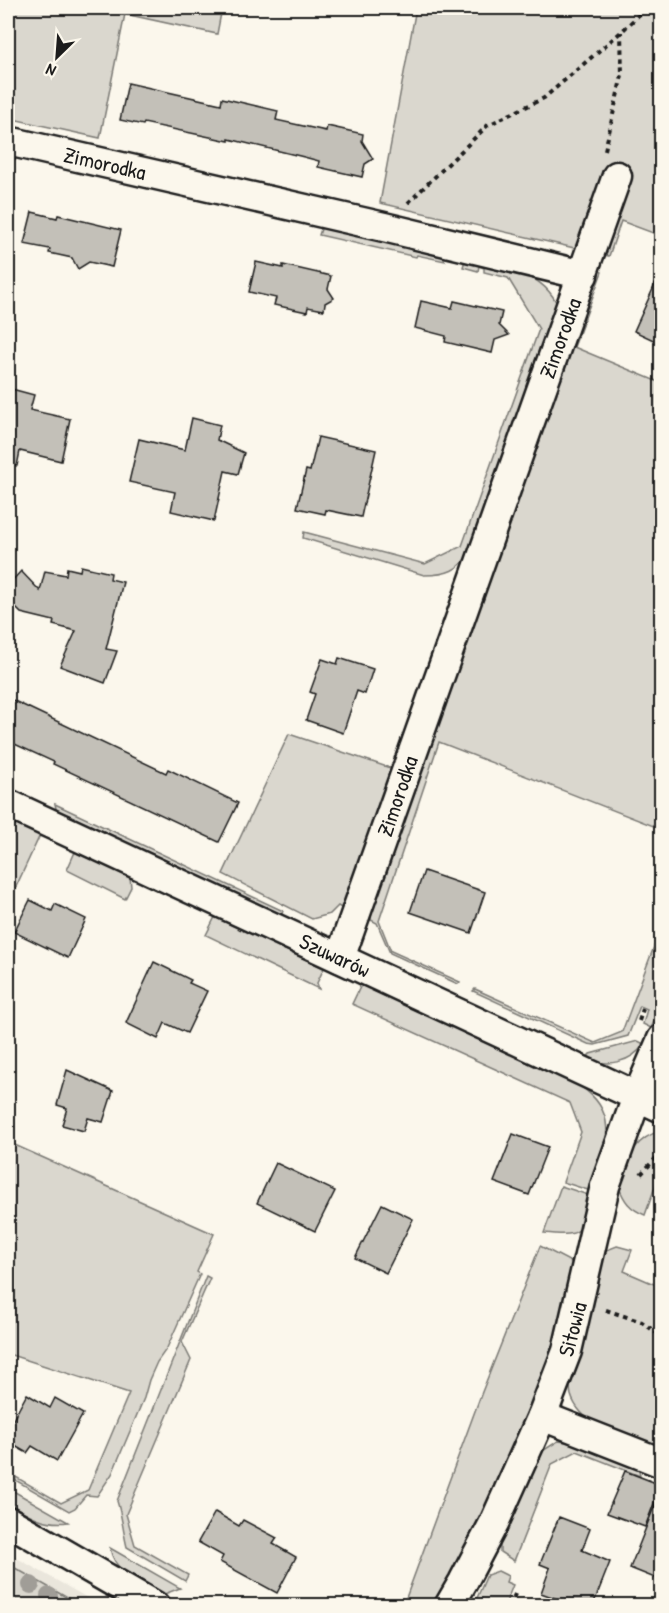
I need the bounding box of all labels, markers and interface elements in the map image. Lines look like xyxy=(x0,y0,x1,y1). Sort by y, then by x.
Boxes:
north arrow xyxy=(27,27,87,87)
text: N xyxy=(42,59,59,82)
street label: Zimorodka xyxy=(61,139,149,187)
street label: Zimorodka xyxy=(532,293,589,382)
street label: Zimorodka xyxy=(369,751,425,840)
street label: Szuwarów xyxy=(295,926,375,984)
street label: Sitowia xyxy=(550,1298,594,1360)

